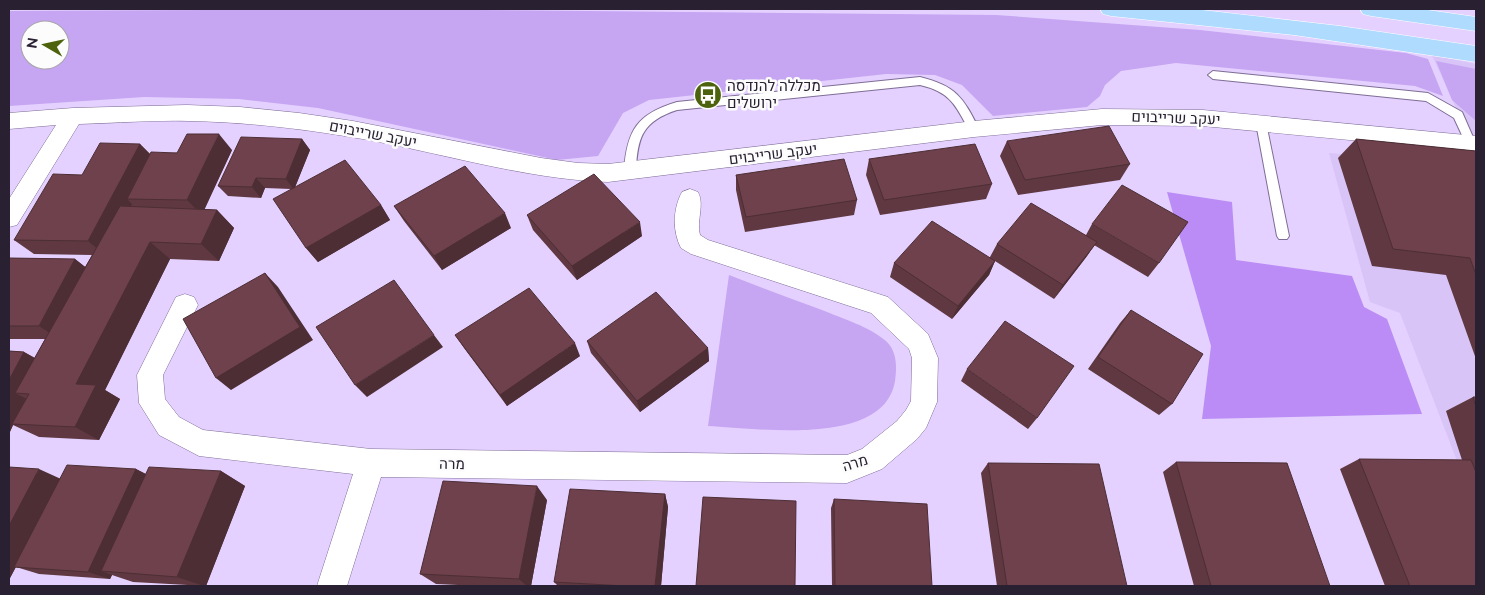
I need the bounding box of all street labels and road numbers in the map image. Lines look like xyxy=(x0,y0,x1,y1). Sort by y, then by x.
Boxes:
street label: יעקב שרייבוים xyxy=(1131,107,1221,129)
street label: יעקב שרייבוים xyxy=(328,117,418,151)
street label: יעקב שרייבוים xyxy=(728,140,818,168)
street label: מרה xyxy=(840,451,870,475)
street label: מרה xyxy=(439,455,465,473)

